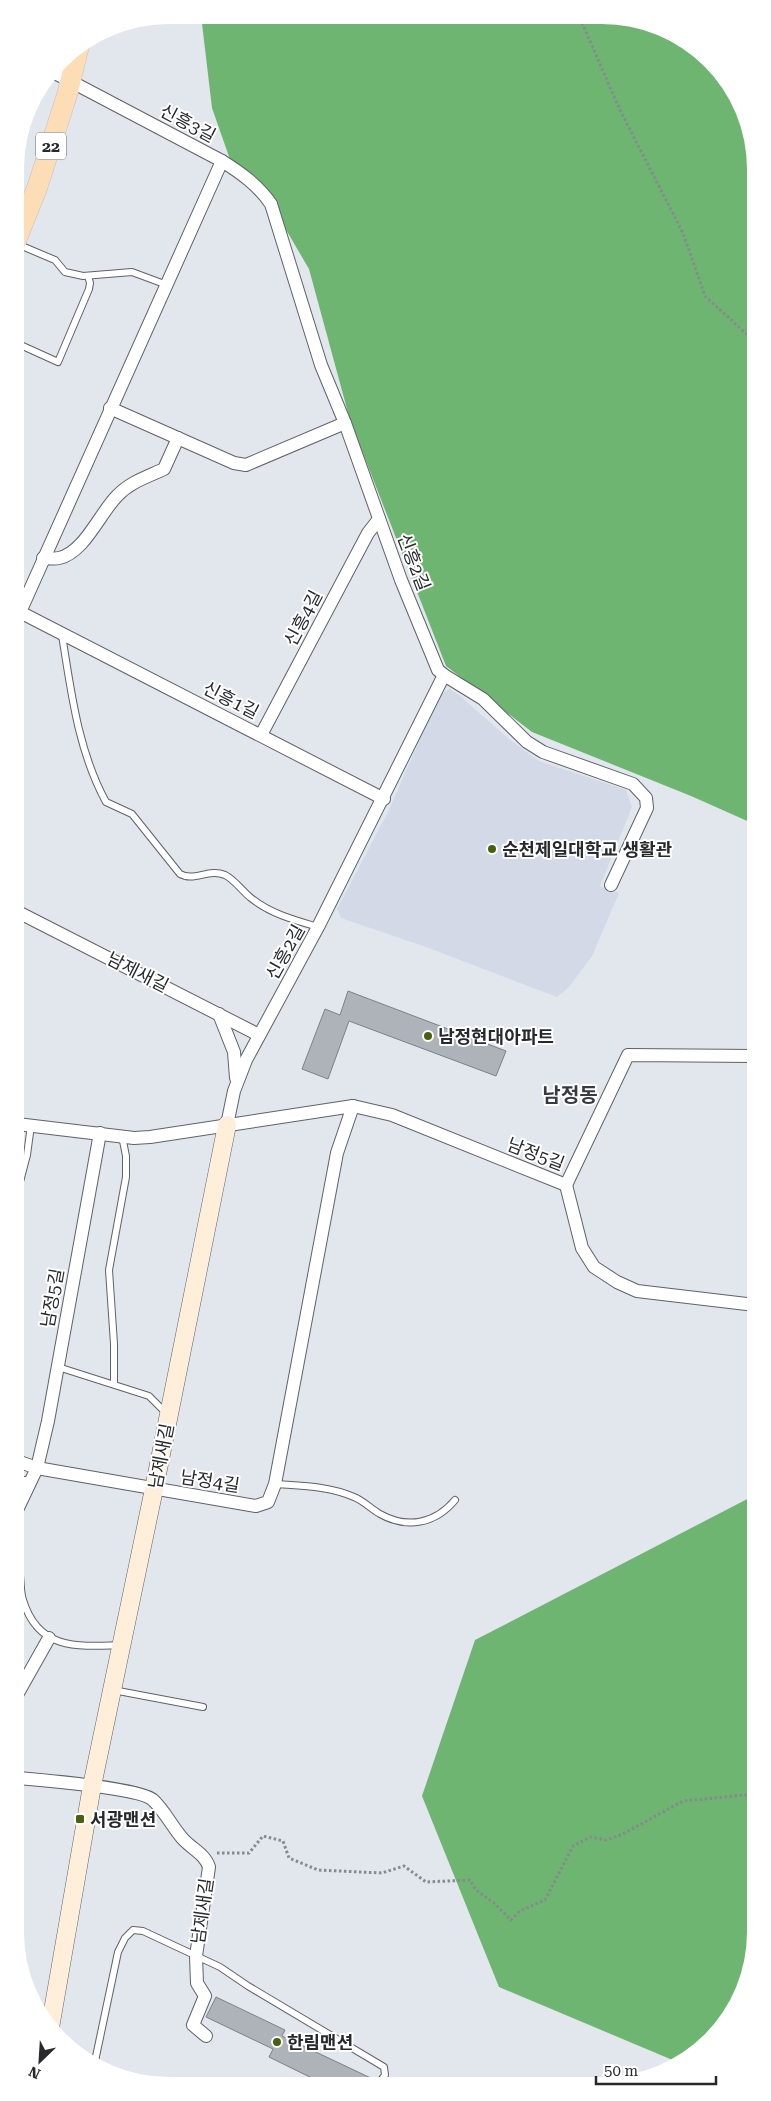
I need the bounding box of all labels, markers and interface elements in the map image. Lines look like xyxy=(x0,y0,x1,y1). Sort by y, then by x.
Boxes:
street label: 신흥3길 xyxy=(157,100,219,146)
road number: 22 xyxy=(36,132,66,160)
street label: 신흥2길 xyxy=(393,530,435,594)
street label: 신흥4길 xyxy=(280,587,326,649)
street label: 신흥1길 xyxy=(200,677,262,723)
place label: 순천제일대학교 생활관 xyxy=(502,839,673,860)
marker: 순천제일대학교 생활관 xyxy=(486,843,498,855)
street label: 신흥2길 xyxy=(261,921,309,983)
street label: 남제새길 xyxy=(104,948,172,996)
place label: 남정현대아파트 xyxy=(438,1026,554,1047)
marker: 남정현대아파트 xyxy=(422,1030,434,1042)
district label: 남정동 xyxy=(542,1083,598,1107)
street label: 남정5길 xyxy=(504,1133,568,1175)
street label: 남정5길 xyxy=(36,1267,68,1329)
street label: 남제새길 xyxy=(144,1421,178,1491)
street label: 남정4길 xyxy=(179,1466,241,1496)
place label: 서광맨션 xyxy=(90,1809,156,1830)
marker: 서광맨션 xyxy=(74,1813,86,1825)
street label: 남제새길 xyxy=(187,1877,217,1945)
place label: 한림맨션 xyxy=(287,2032,353,2053)
north arrow xyxy=(15,2036,65,2086)
marker: 한림맨션 xyxy=(271,2036,283,2048)
scale bar xyxy=(596,2054,716,2086)
text: 50 m xyxy=(604,2062,639,2080)
text: N xyxy=(26,2063,43,2082)

